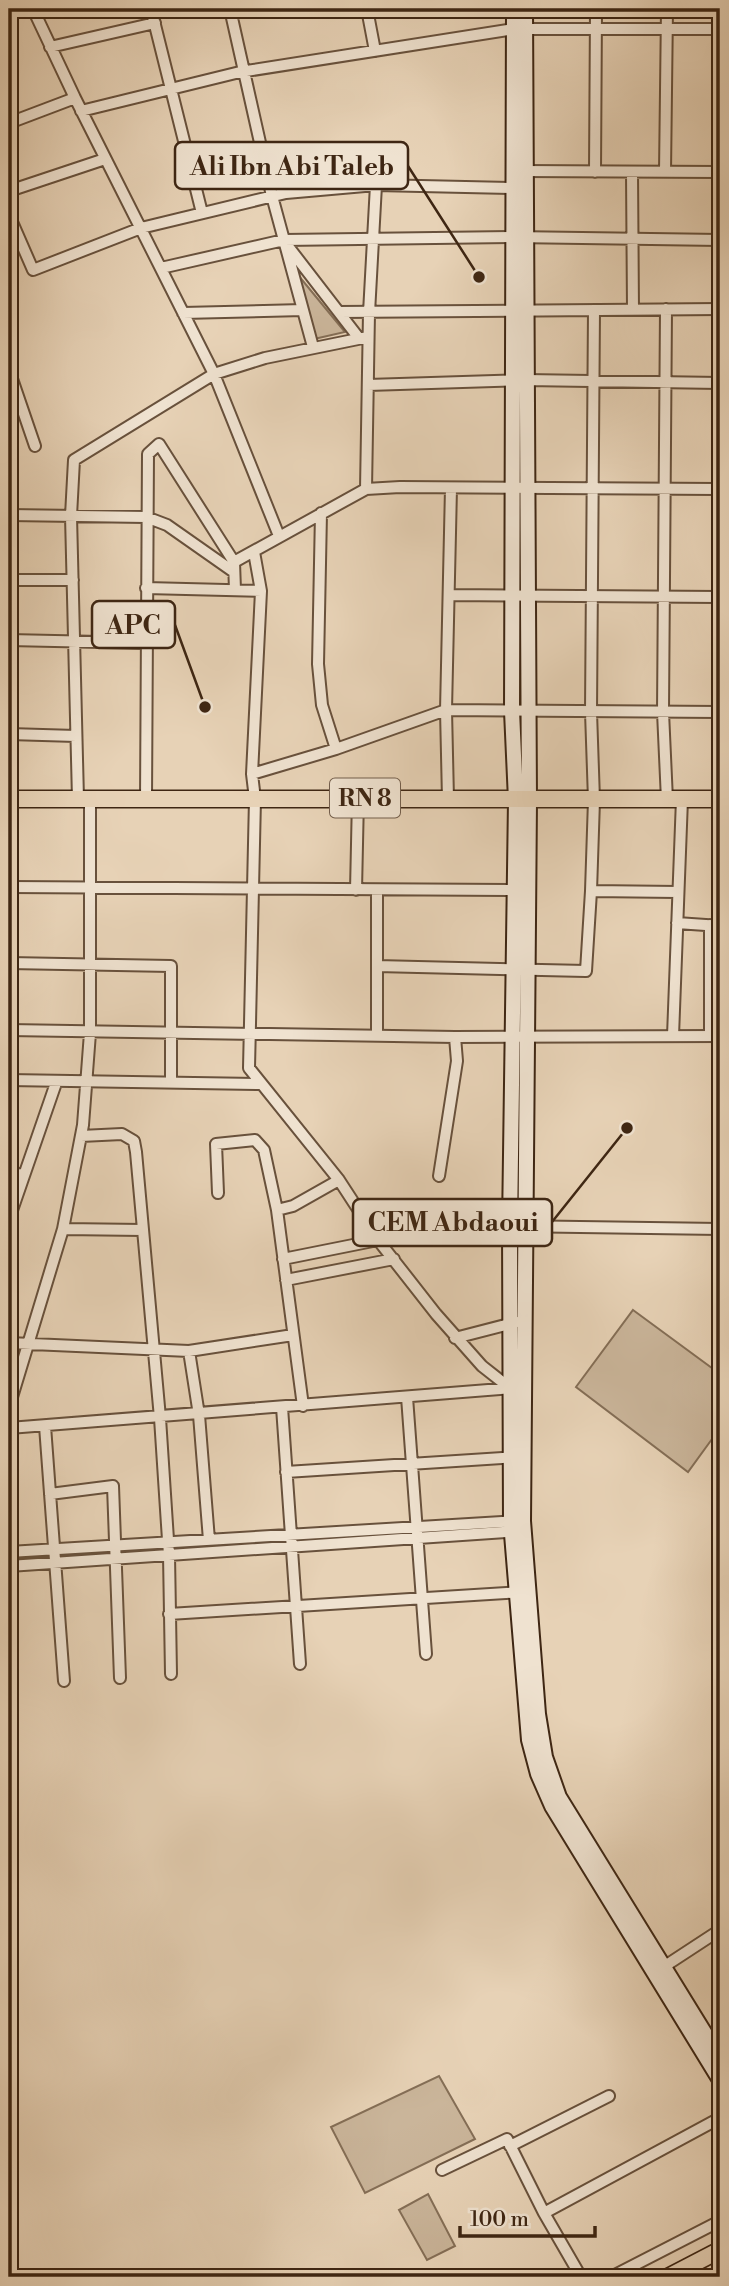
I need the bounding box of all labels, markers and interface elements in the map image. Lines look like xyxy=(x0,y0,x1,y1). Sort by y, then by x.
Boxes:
callout: Ali Ibn Abi Taleb xyxy=(175,142,408,189)
text: Ali Ibn Abi Taleb xyxy=(189,151,394,183)
callout: APC xyxy=(92,601,175,648)
text: APC xyxy=(104,610,161,642)
road number: RN 8 xyxy=(330,778,400,818)
callout: CEM Abdaoui xyxy=(353,1199,552,1246)
text: CEM Abdaoui xyxy=(368,1207,538,1239)
scale bar xyxy=(460,2195,594,2239)
text: 100 m xyxy=(470,2207,529,2233)

